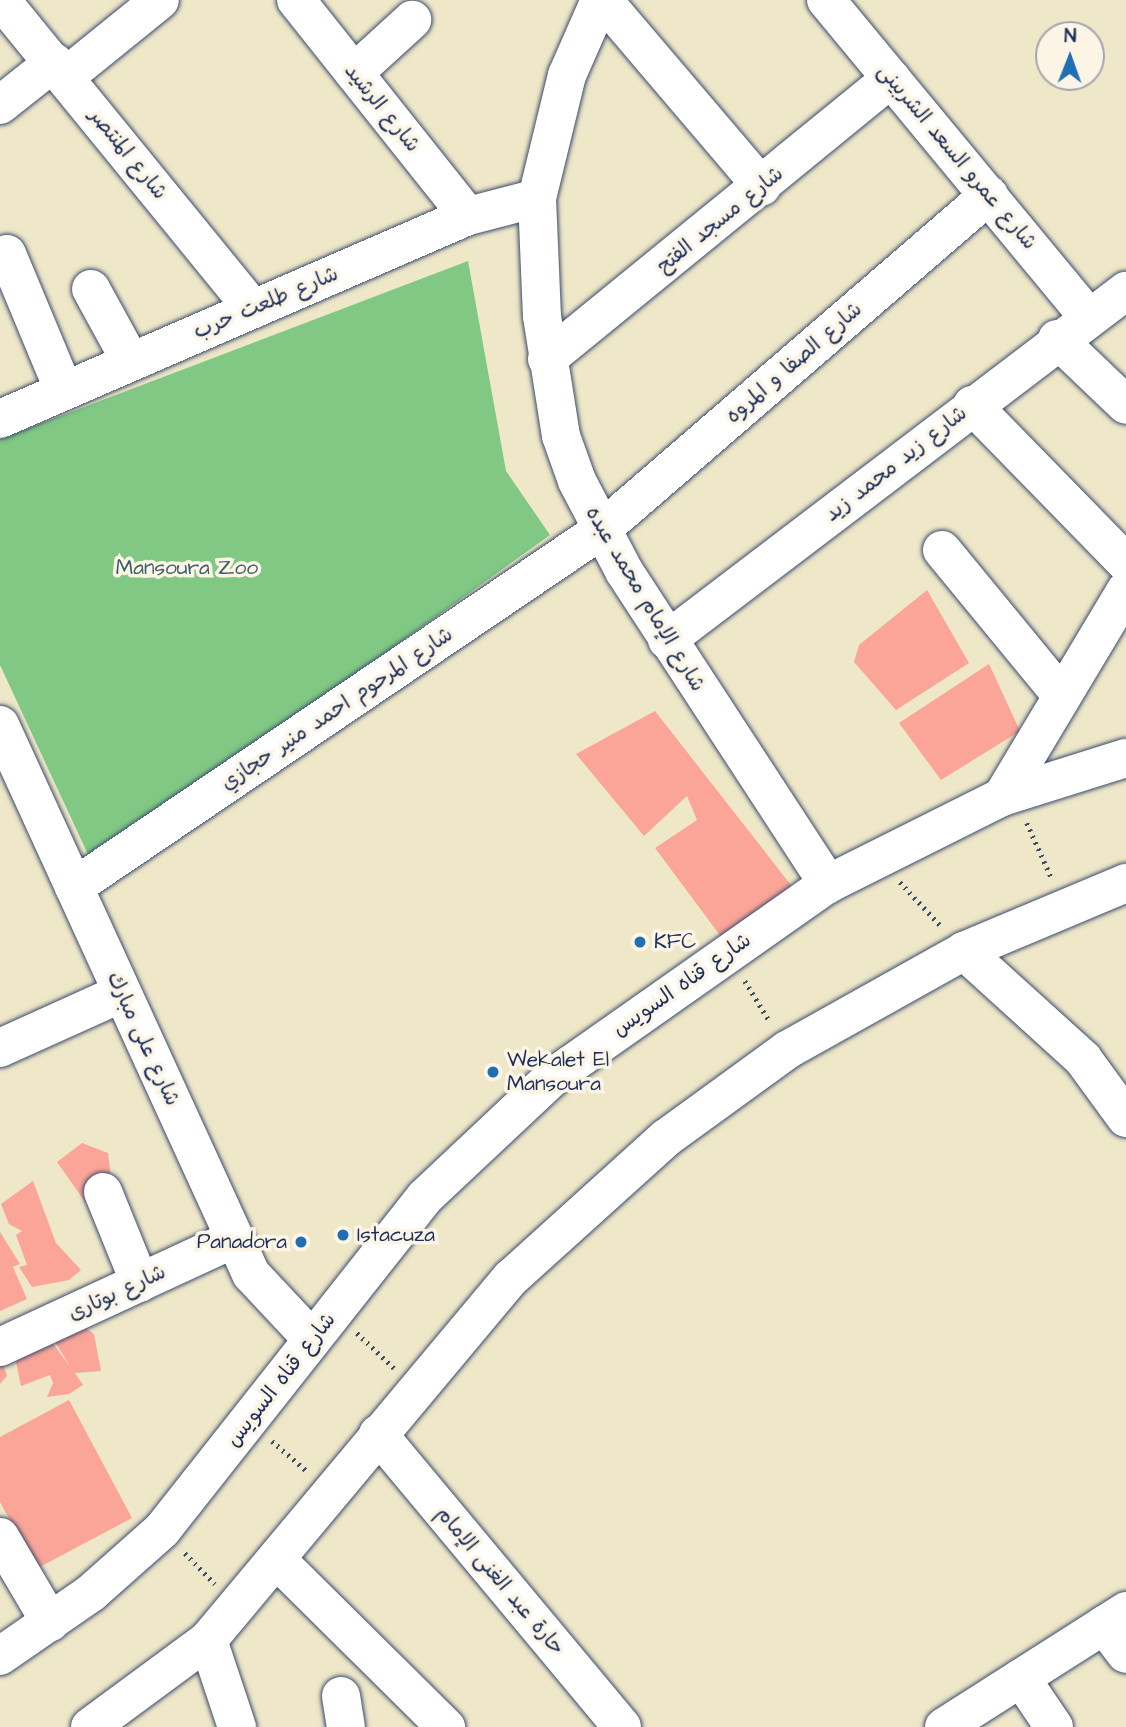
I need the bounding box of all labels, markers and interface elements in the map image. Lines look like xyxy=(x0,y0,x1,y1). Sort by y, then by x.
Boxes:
north arrow xyxy=(1035,21,1105,91)
text: N xyxy=(1064,23,1077,50)
street label: شارع الرشيد xyxy=(339,59,425,157)
street label: شارع عمرو السعد الشربينى xyxy=(872,59,1042,255)
street label: شارع المنتصر xyxy=(84,103,172,205)
street label: شارع مسجد الفتح xyxy=(652,161,788,279)
street label: شارع طلعت حرب xyxy=(190,261,342,345)
street label: شارع الصفا و المروه xyxy=(721,297,867,429)
street label: شارع زيد محمد زيد xyxy=(820,401,972,527)
street label: شارع الإمام محمد عبده xyxy=(580,502,710,696)
park label: Mansoura Zoo xyxy=(116,555,258,581)
street label: شارع المرحوم احمد منير حجازي xyxy=(216,622,458,796)
street label: شارع قناه السويس xyxy=(608,928,756,1042)
place label: KFC xyxy=(654,929,696,955)
marker: KFC xyxy=(632,934,648,950)
street label: شارع على مبارك xyxy=(101,968,185,1110)
place label: Wekalet El Mansoura xyxy=(507,1047,609,1097)
marker: Wekalet El Mansoura xyxy=(485,1064,501,1080)
place label: Istacuza xyxy=(357,1222,435,1248)
marker: Istacuza xyxy=(335,1227,351,1243)
place label: Panadora xyxy=(197,1229,287,1255)
marker: Panadora xyxy=(293,1234,309,1250)
street label: شارع بوتارى xyxy=(64,1259,170,1327)
street label: شارع قناه السويس xyxy=(221,1308,341,1452)
street label: حارة عبد الغنى الإمام xyxy=(430,1502,570,1660)

